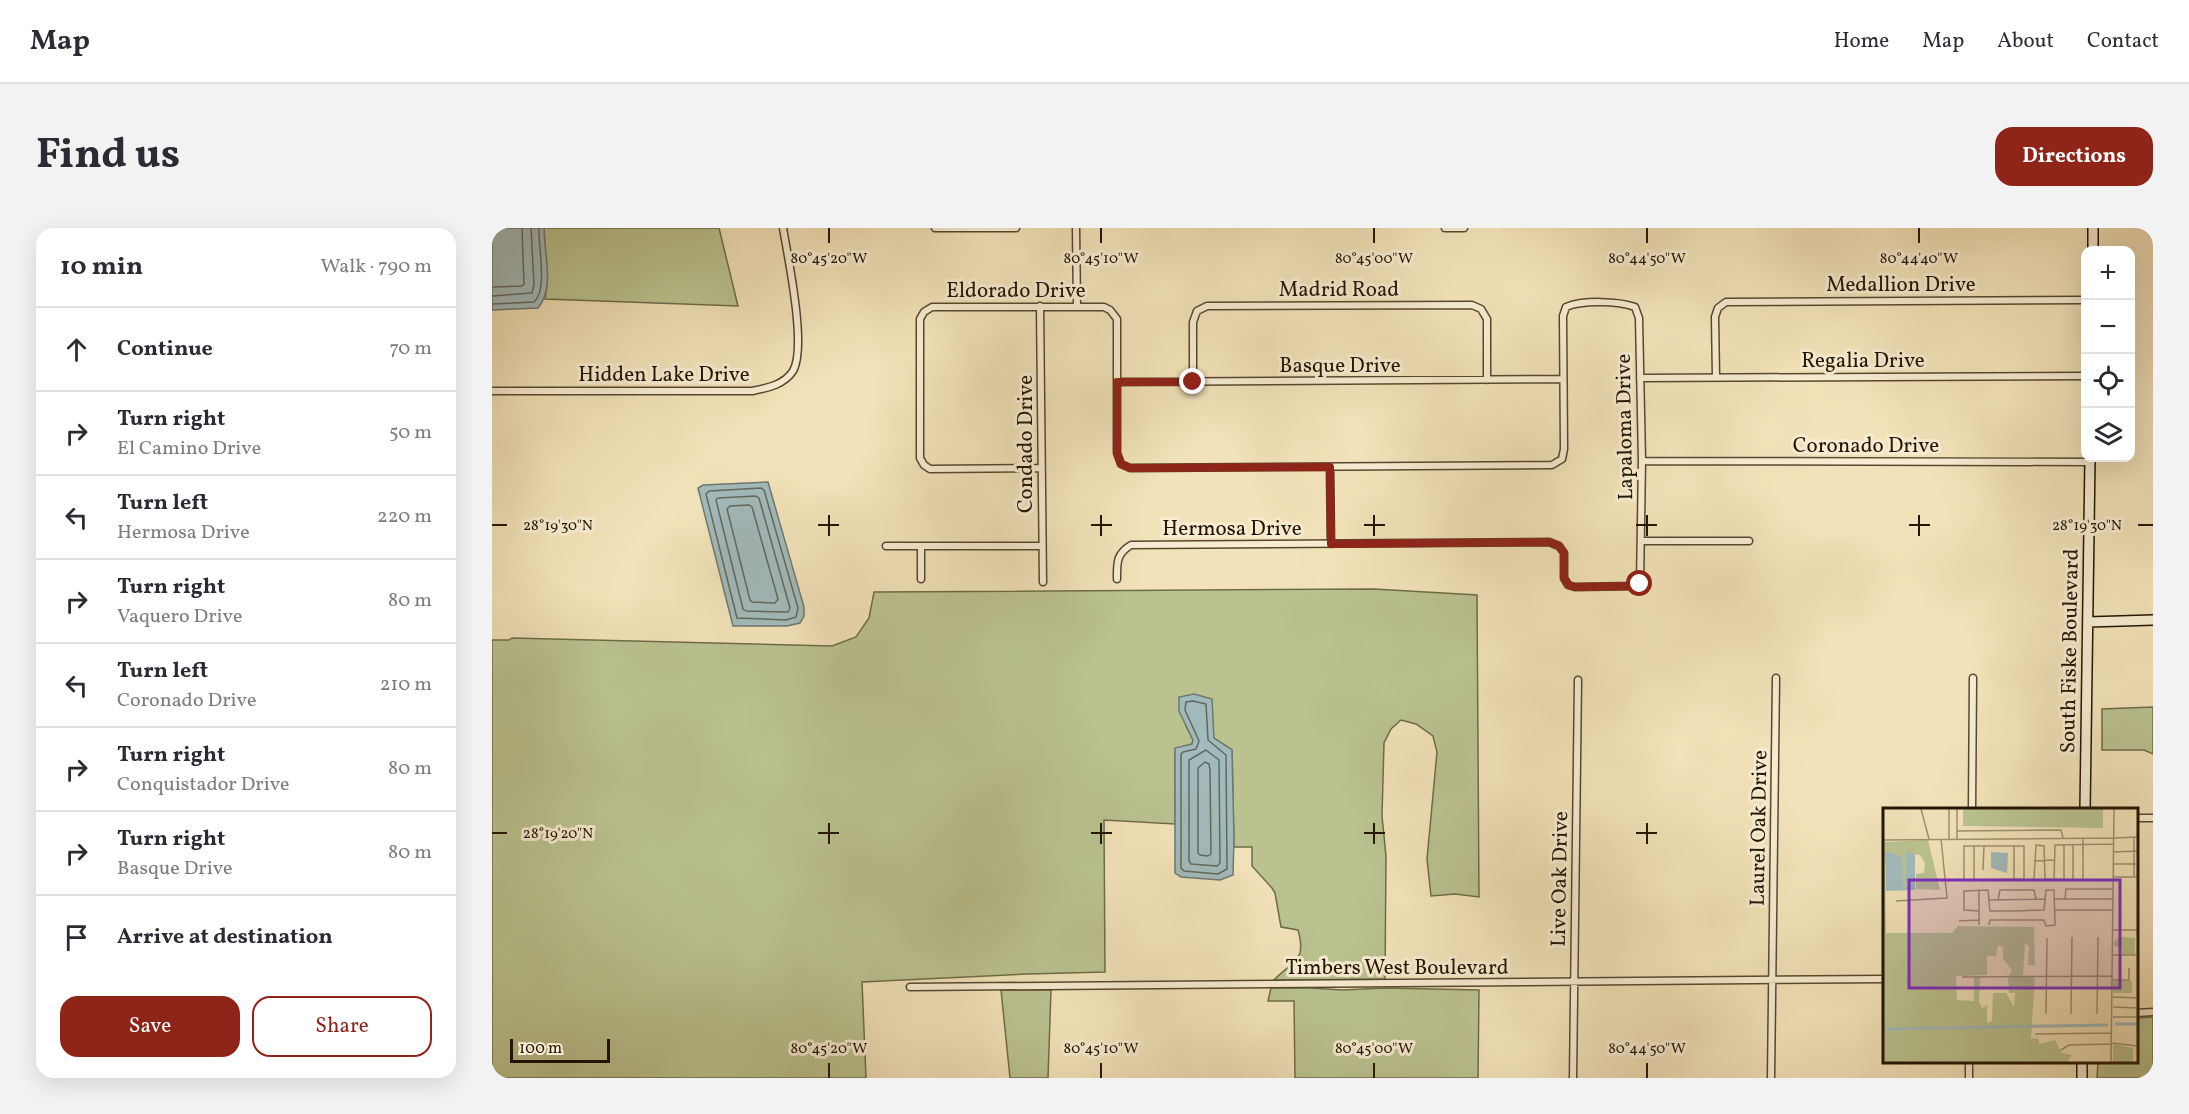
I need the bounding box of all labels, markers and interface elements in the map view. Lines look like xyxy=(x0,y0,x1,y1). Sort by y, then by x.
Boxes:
text: Map xyxy=(30,22,90,61)
text: Home xyxy=(1834,27,1889,56)
text: Map xyxy=(1922,27,1964,56)
text: About xyxy=(1997,27,2054,56)
text: Contact xyxy=(2087,27,2159,56)
text: Find us xyxy=(36,127,180,186)
button: Directions xyxy=(1995,127,2153,186)
map controls xyxy=(2081,246,2135,462)
button: + xyxy=(2081,246,2135,300)
text: 10 min xyxy=(60,249,143,285)
text: 80°45'20"W xyxy=(791,249,867,270)
text: 80°45'10"W xyxy=(1064,249,1138,270)
text: 80°45'00"W xyxy=(1335,249,1413,270)
text: 80°44'50"W xyxy=(1608,249,1686,270)
text: 80°44'40"W xyxy=(1880,249,1958,270)
text: Walk · 790 m xyxy=(321,253,432,281)
street label: Medallion Drive xyxy=(1826,271,1976,300)
street label: Madrid Road xyxy=(1279,276,1399,305)
street label: Eldorado Drive xyxy=(946,277,1086,306)
button: − xyxy=(2081,300,2135,354)
icon: ahead xyxy=(60,333,93,366)
text: Continue xyxy=(117,334,213,365)
text: 70 m xyxy=(389,335,432,363)
street label: Regalia Drive xyxy=(1801,347,1925,376)
street label: Basque Drive xyxy=(1279,352,1401,381)
street label: Lapaloma Drive xyxy=(1610,353,1641,501)
button: locate xyxy=(2081,354,2135,408)
street label: Hidden Lake Drive xyxy=(578,361,750,390)
route end xyxy=(1179,368,1205,394)
street label: Condado Drive xyxy=(1012,375,1041,513)
text: Turn right xyxy=(117,404,225,435)
button: layers xyxy=(2081,408,2135,462)
icon: right xyxy=(60,417,93,450)
text: 50 m xyxy=(389,419,432,447)
street label: Coronado Drive xyxy=(1793,432,1939,461)
text: El Camino Drive xyxy=(117,435,261,463)
text: Turn left xyxy=(117,488,208,519)
icon: left xyxy=(60,501,93,534)
text: 220 m xyxy=(377,503,432,531)
street label: Hermosa Drive xyxy=(1162,515,1302,544)
text: 28°19'30"N xyxy=(523,516,593,537)
text: 28°19'30"N xyxy=(2052,516,2122,537)
text: Hermosa Drive xyxy=(117,519,250,547)
street label: South Fiske Boulevard xyxy=(2054,548,2087,754)
route start xyxy=(1626,570,1652,596)
text: Turn right xyxy=(117,572,225,603)
icon: right xyxy=(60,585,93,618)
text: 80 m xyxy=(388,587,432,615)
text: Vaquero Drive xyxy=(117,603,242,631)
text: Turn left xyxy=(117,656,208,687)
icon: left xyxy=(60,669,93,702)
text: 210 m xyxy=(380,671,432,699)
text: Coronado Drive xyxy=(117,687,256,715)
text: Turn right xyxy=(117,740,225,771)
street label: Laurel Oak Drive xyxy=(1744,750,1775,906)
icon: right xyxy=(60,753,93,786)
text: 80 m xyxy=(388,755,432,783)
text: Conquistador Drive xyxy=(117,771,290,799)
inset map xyxy=(1883,808,2138,1063)
street label: Live Oak Drive xyxy=(1545,811,1576,947)
text: Turn right xyxy=(117,824,225,855)
text: 28°19'20"N xyxy=(523,824,593,845)
icon: right xyxy=(60,837,93,870)
text: 80 m xyxy=(388,839,432,867)
text: Basque Drive xyxy=(117,855,233,883)
icon: arrive xyxy=(60,921,93,954)
text: Arrive at destination xyxy=(117,922,333,953)
street label: Timbers West Boulevard xyxy=(1285,954,1509,983)
button: Save xyxy=(60,996,240,1057)
button: Share xyxy=(252,996,432,1057)
scale bar xyxy=(510,1036,610,1064)
text: 100 m xyxy=(519,1038,562,1060)
text: 80°45'20"W xyxy=(791,1039,867,1060)
text: 80°45'10"W xyxy=(1064,1039,1138,1060)
text: 80°45'00"W xyxy=(1335,1039,1413,1060)
text: 80°44'50"W xyxy=(1608,1039,1686,1060)

